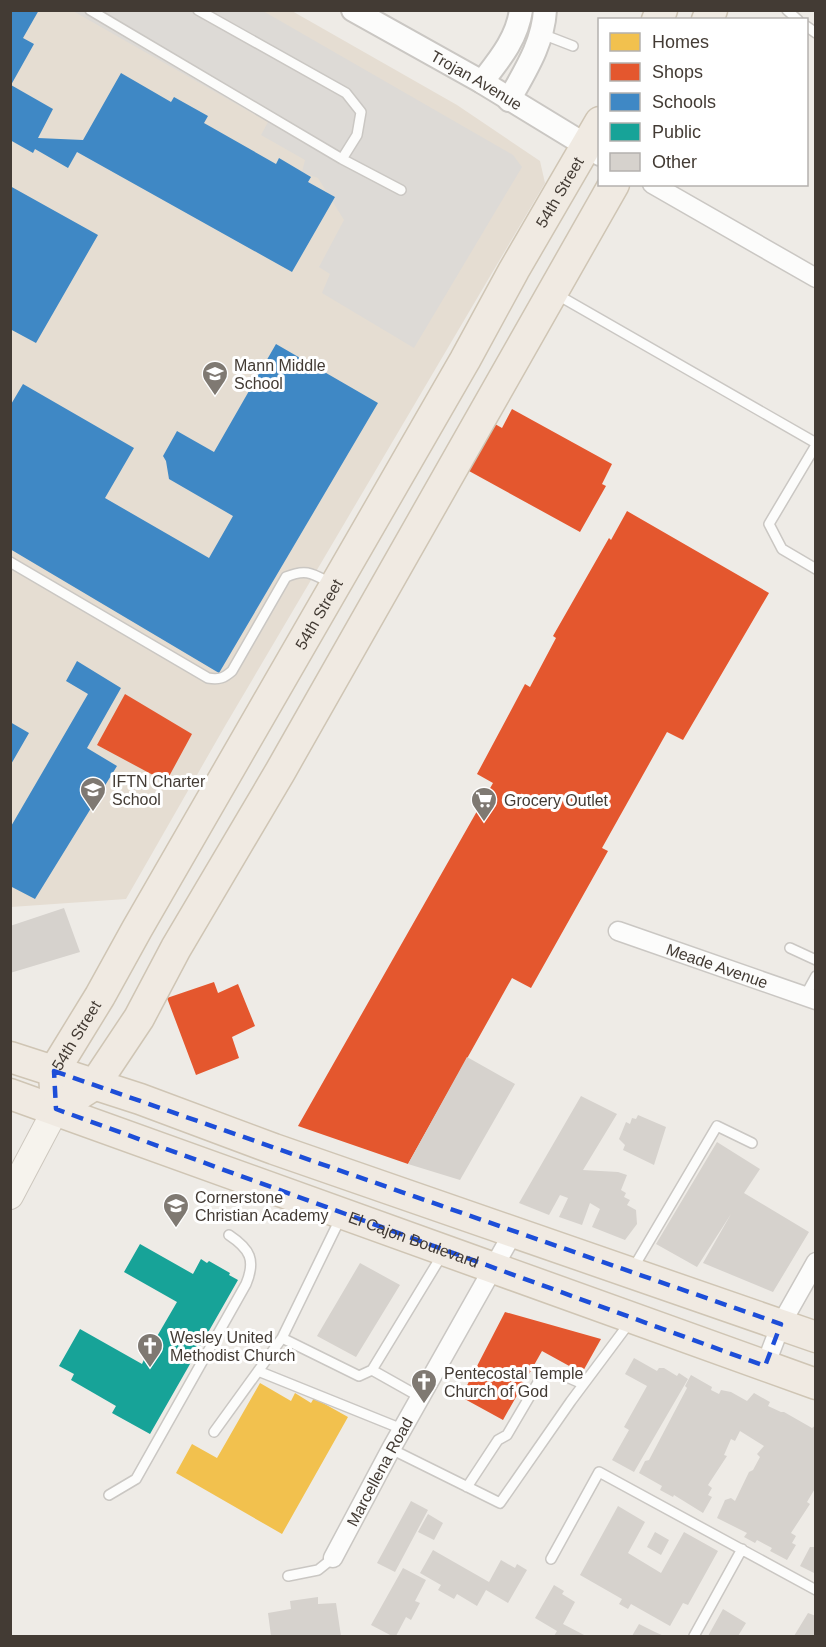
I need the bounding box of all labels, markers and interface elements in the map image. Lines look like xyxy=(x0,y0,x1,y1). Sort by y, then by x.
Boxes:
legend xyxy=(598,18,808,186)
text: Homes xyxy=(652,32,709,52)
street label: Trojan Avenue xyxy=(428,47,525,113)
text: Shops xyxy=(652,62,703,82)
text: Schools xyxy=(652,92,716,112)
text: Public xyxy=(652,122,701,142)
text: Other xyxy=(652,152,697,172)
street label: 54th Street xyxy=(532,153,587,230)
place label: Mann Middle School xyxy=(234,357,326,392)
school or university icon: Mann Middle School xyxy=(200,359,230,397)
street label: 54th Street xyxy=(292,575,346,652)
place label: IFTN Charter School xyxy=(112,773,206,808)
school or university icon: IFTN Charter School xyxy=(78,775,108,813)
supermarket icon: Grocery Outlet xyxy=(469,785,499,823)
place label: Grocery Outlet xyxy=(504,792,609,809)
street label: Meade Avenue xyxy=(664,940,770,991)
street label: 54th Street xyxy=(48,997,104,1073)
place label: Cornerstone Christian Academy xyxy=(195,1189,328,1224)
school or university icon: Cornerstone Christian Academy xyxy=(161,1191,191,1229)
street label: El Cajon Boulevard xyxy=(346,1208,481,1270)
place label: Wesley United Methodist Church xyxy=(170,1329,295,1364)
church icon: Wesley United Methodist Church xyxy=(135,1331,165,1369)
place label: Pentecostal Temple Church of God xyxy=(444,1365,583,1400)
church icon: Pentecostal Temple Church of God xyxy=(409,1367,439,1405)
street label: Marcellena Road xyxy=(343,1414,416,1529)

